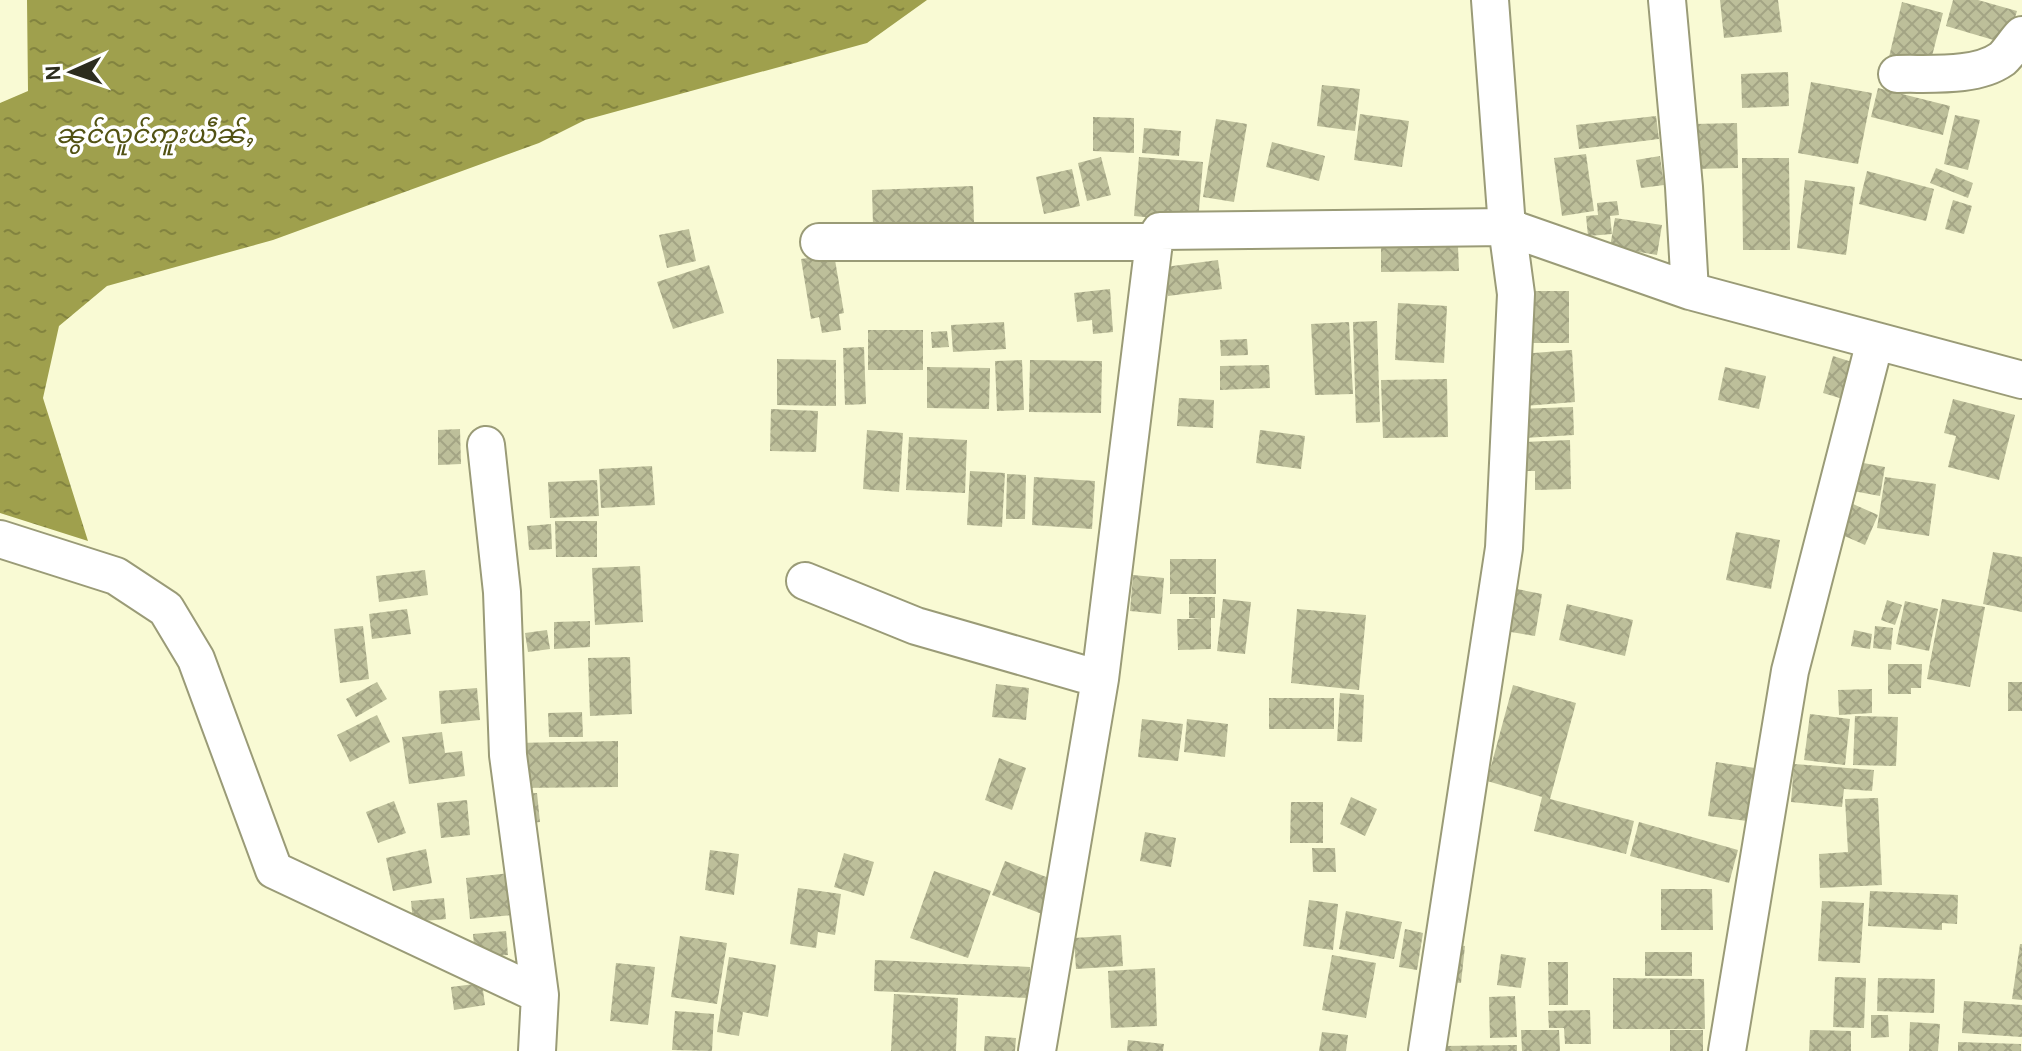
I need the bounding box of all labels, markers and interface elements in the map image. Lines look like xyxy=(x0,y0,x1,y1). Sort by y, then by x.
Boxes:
north arrow xyxy=(32,32,112,112)
text: N xyxy=(40,64,66,82)
water label: ၼွင်လူင်ဢူးယဵၼ်ႇ xyxy=(56,116,254,156)

